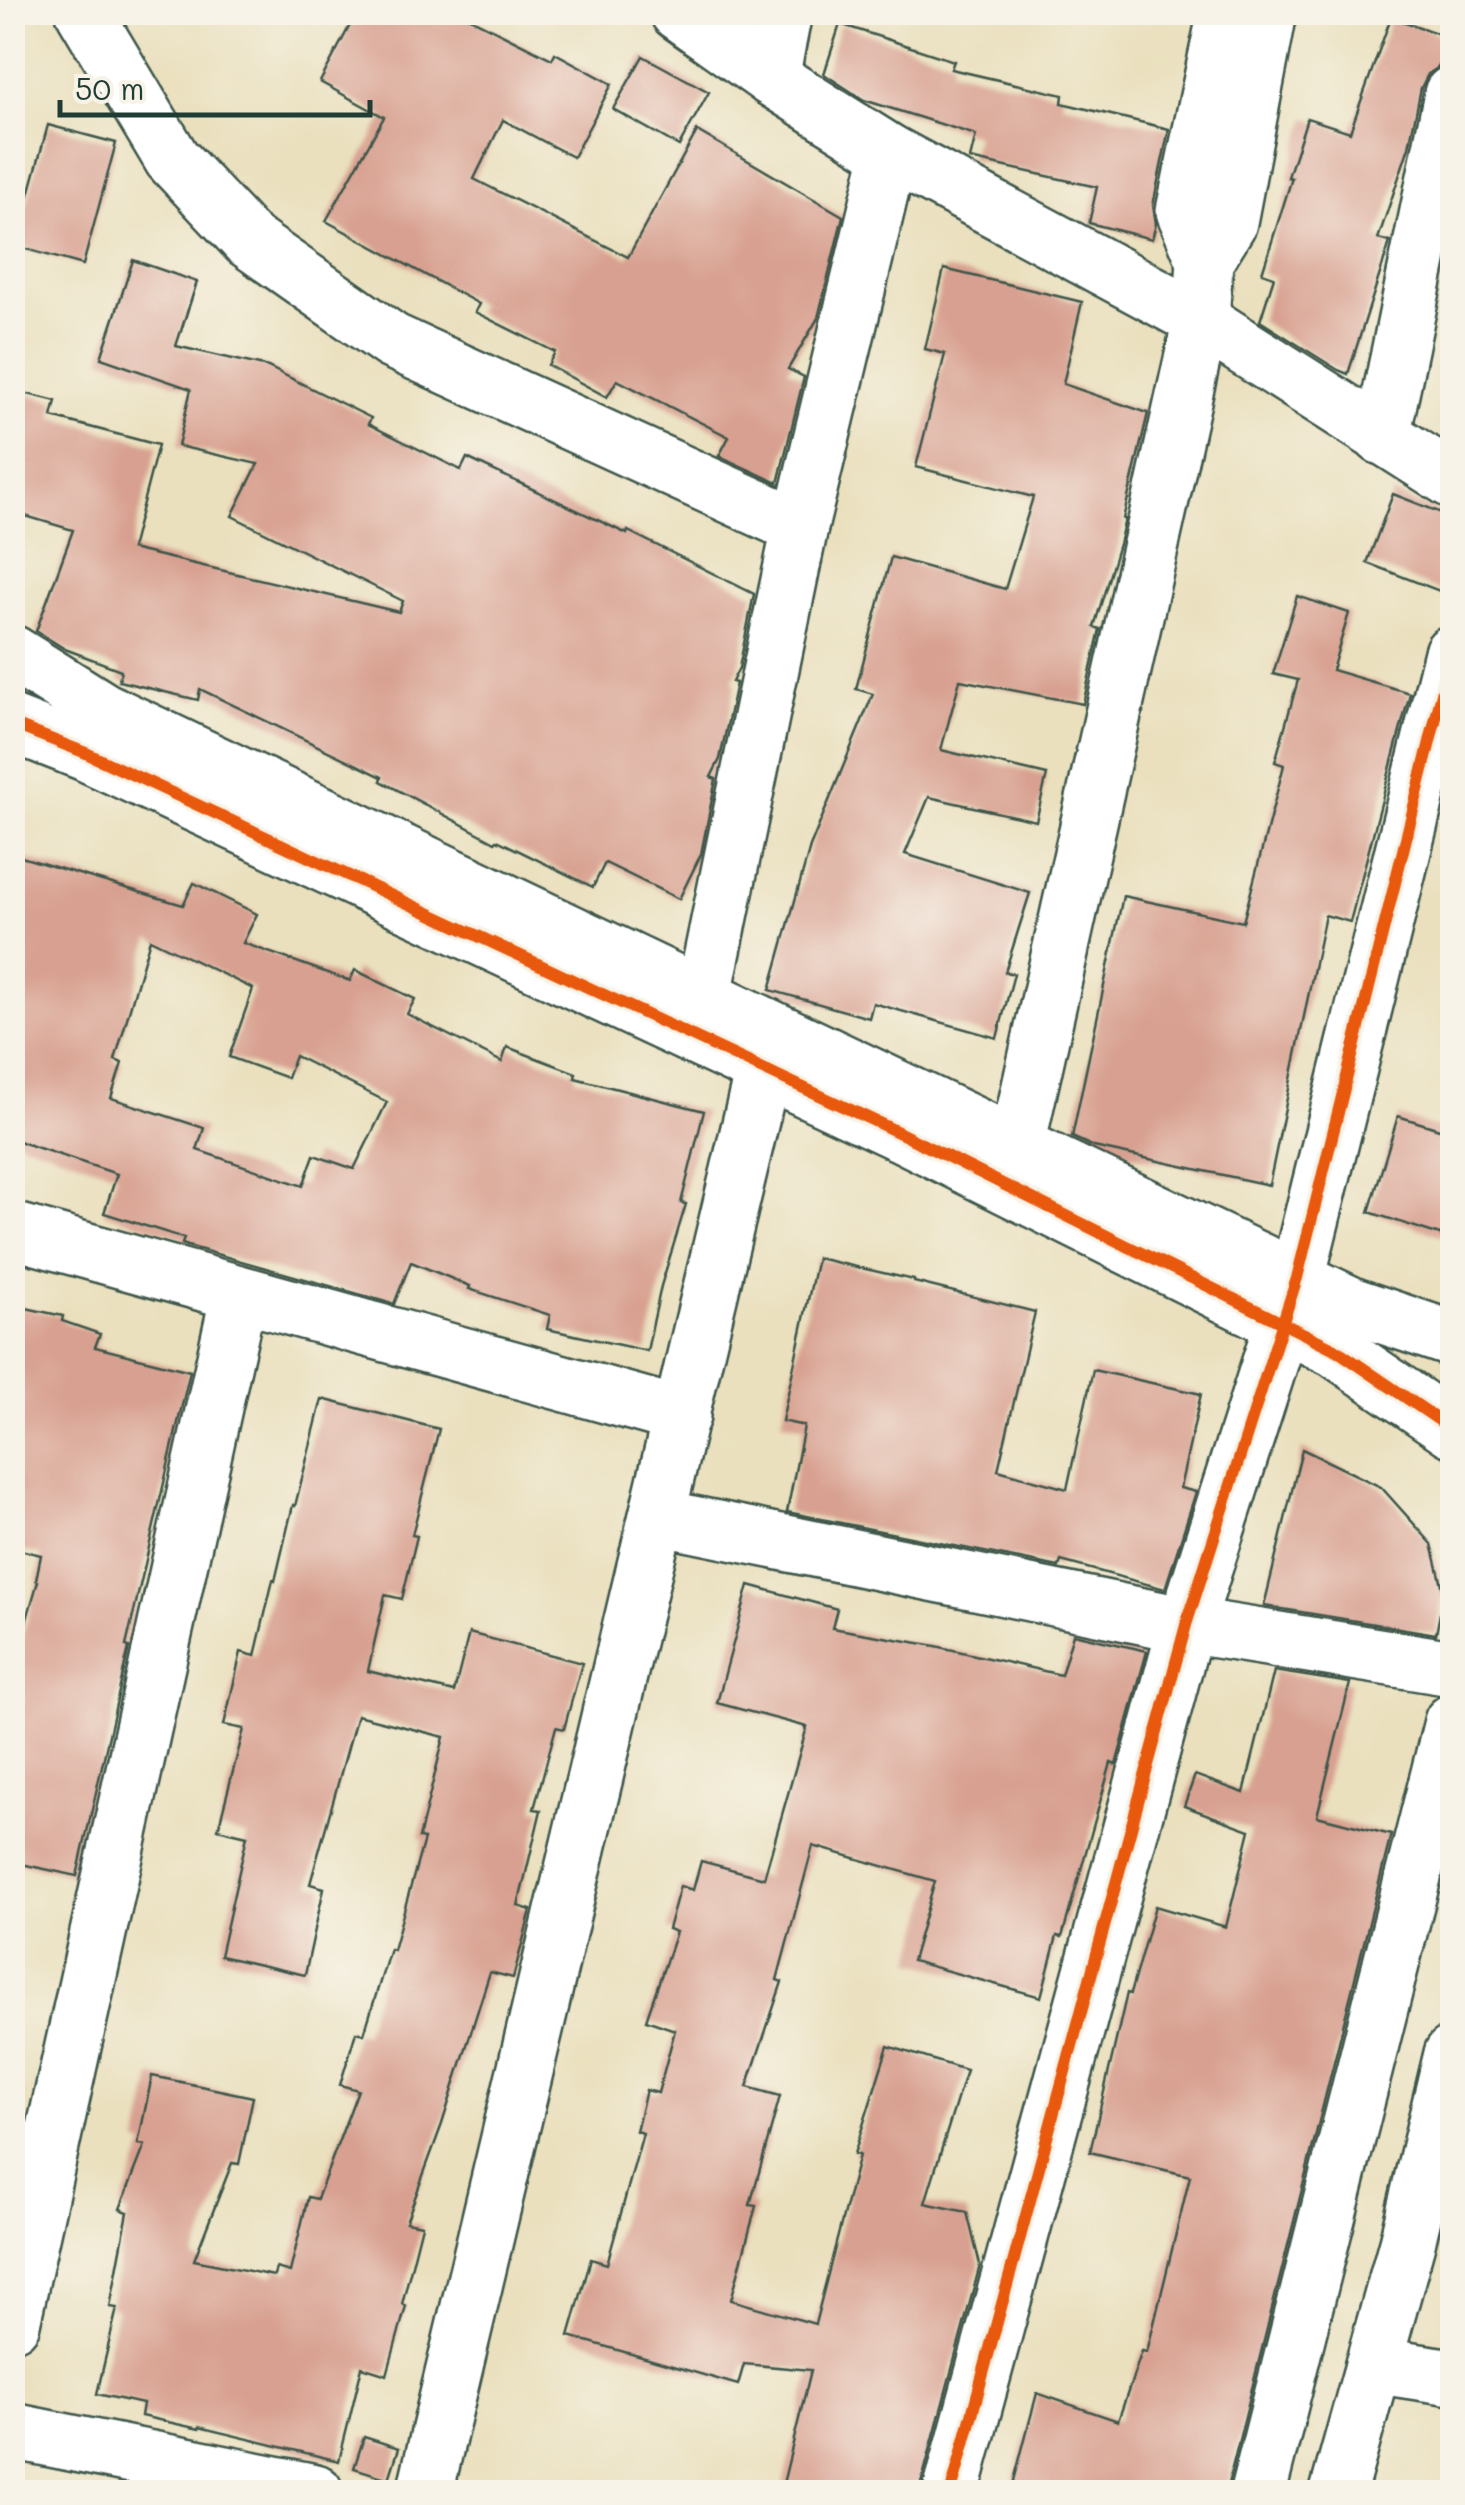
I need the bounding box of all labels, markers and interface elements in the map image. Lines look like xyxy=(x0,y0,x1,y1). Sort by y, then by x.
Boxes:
scale bar xyxy=(60,55,370,117)
text: 50 m xyxy=(75,68,145,108)

